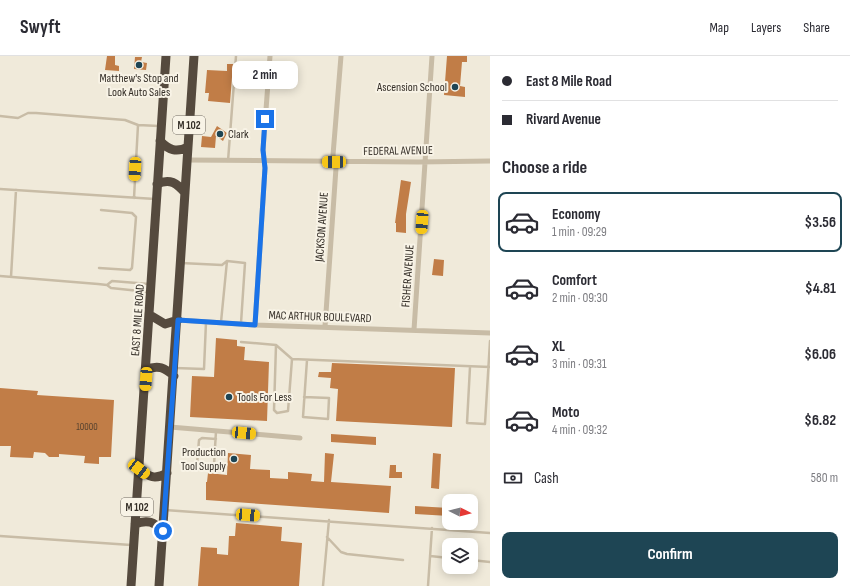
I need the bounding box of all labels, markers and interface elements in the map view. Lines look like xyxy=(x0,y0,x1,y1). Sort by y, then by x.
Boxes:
text: Swyft xyxy=(20,16,61,39)
text: Map xyxy=(709,19,729,36)
text: Layers xyxy=(751,19,781,36)
text: Share xyxy=(803,19,830,36)
marker: Matthew's Stop and Look Auto Sales xyxy=(134,60,144,70)
callout: 2 min xyxy=(232,61,298,89)
text: 2 min xyxy=(253,67,277,83)
place label: Matthew's Stop and Look Auto Sales xyxy=(99,71,179,100)
text: East 8 Mile Road xyxy=(526,72,612,91)
place label: Ascension School xyxy=(376,80,447,95)
marker: Ascension School xyxy=(450,82,460,92)
route end xyxy=(256,110,274,128)
text: Rivard Avenue xyxy=(526,110,601,129)
road number: M 102 xyxy=(173,116,205,134)
place label: Clark xyxy=(228,127,249,142)
marker: Clark xyxy=(215,129,225,139)
street label: FEDERAL AVENUE xyxy=(363,143,433,159)
car xyxy=(322,156,346,168)
car xyxy=(128,157,142,181)
text: Choose a ride xyxy=(502,157,587,178)
street label: JACKSON AVENUE xyxy=(312,192,332,263)
icon: car xyxy=(504,204,540,240)
text: Economy xyxy=(552,205,601,224)
car xyxy=(415,210,429,234)
text: $3.56 xyxy=(805,213,836,232)
text: 1 min · 09:29 xyxy=(552,224,607,240)
street label: FISHER AVENUE xyxy=(398,244,418,308)
icon: car xyxy=(504,270,540,306)
text: Comfort xyxy=(552,271,597,290)
text: $4.81 xyxy=(805,279,836,298)
street label: EAST 8 MILE ROAD xyxy=(128,283,148,357)
text: 2 min · 09:30 xyxy=(552,290,608,306)
street label: MAC ARTHUR BOULEVARD xyxy=(268,308,372,326)
icon: car xyxy=(504,336,540,372)
text: XL xyxy=(552,337,565,356)
text: $6.06 xyxy=(804,345,836,364)
text: 3 min · 09:31 xyxy=(552,356,607,372)
car xyxy=(139,367,153,391)
place label: Tools For Less xyxy=(237,390,292,405)
marker: Tools For Less xyxy=(224,392,234,402)
icon: car xyxy=(504,402,540,438)
text: Moto xyxy=(552,403,579,422)
text: $6.82 xyxy=(804,411,836,430)
house number: 10000 xyxy=(76,421,98,433)
text: 4 min · 09:32 xyxy=(552,422,607,438)
car xyxy=(232,426,256,440)
place label: Production Tool Supply xyxy=(181,445,226,474)
marker: Production Tool Supply xyxy=(229,454,239,464)
car xyxy=(126,457,152,481)
icon: cash xyxy=(502,467,524,489)
text: Cash xyxy=(534,469,559,488)
text: 580 m xyxy=(811,470,838,486)
north arrow xyxy=(442,494,478,530)
map controls xyxy=(442,494,478,574)
road number: M 102 xyxy=(121,498,153,516)
car xyxy=(236,508,260,522)
route start xyxy=(154,522,172,540)
button: Confirm xyxy=(502,532,838,578)
button: layers xyxy=(442,538,478,574)

